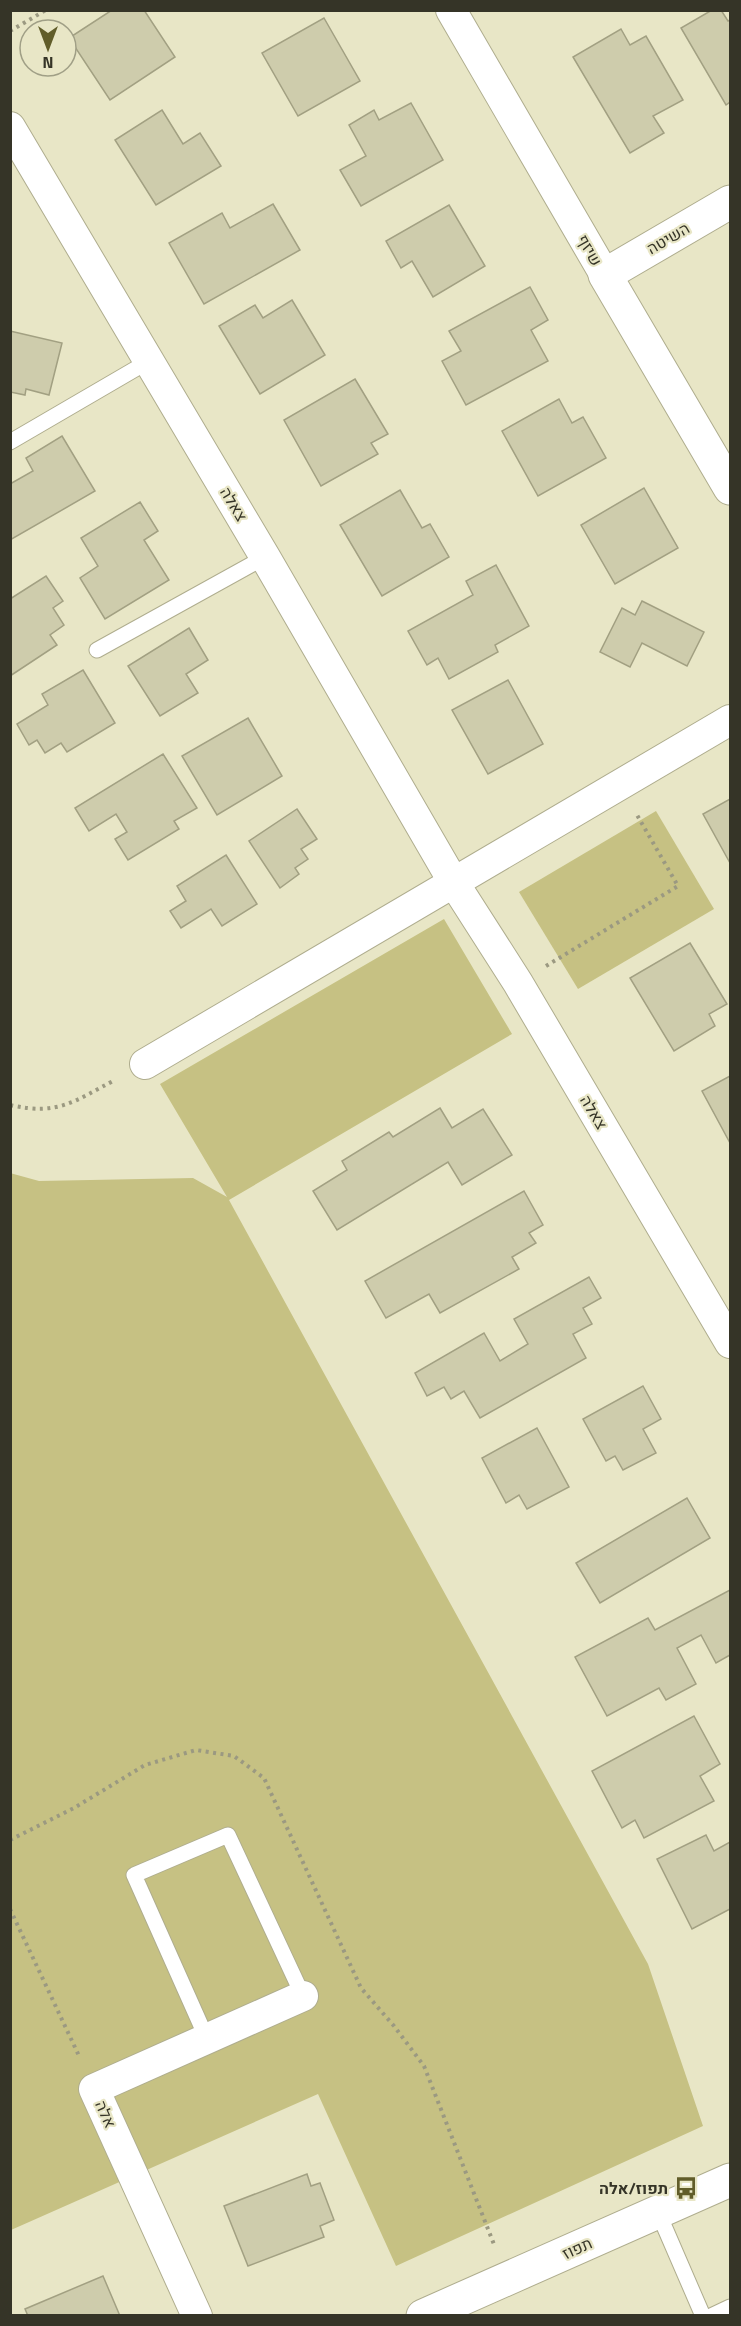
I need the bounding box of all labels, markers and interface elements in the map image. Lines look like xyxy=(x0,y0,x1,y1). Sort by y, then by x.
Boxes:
north arrow xyxy=(18,18,78,78)
text: N xyxy=(42,51,54,75)
street label: השיטה xyxy=(642,216,694,260)
street label: שיזף xyxy=(571,230,609,270)
street label: צאלה xyxy=(214,482,254,526)
street label: צאלה xyxy=(574,1090,614,1134)
street label: אלה xyxy=(89,2096,123,2132)
bus stop icon: תפוז/אלה xyxy=(673,2175,699,2201)
place label: תפוז/אלה xyxy=(599,2176,668,2200)
street label: תפוז xyxy=(558,2231,596,2265)

